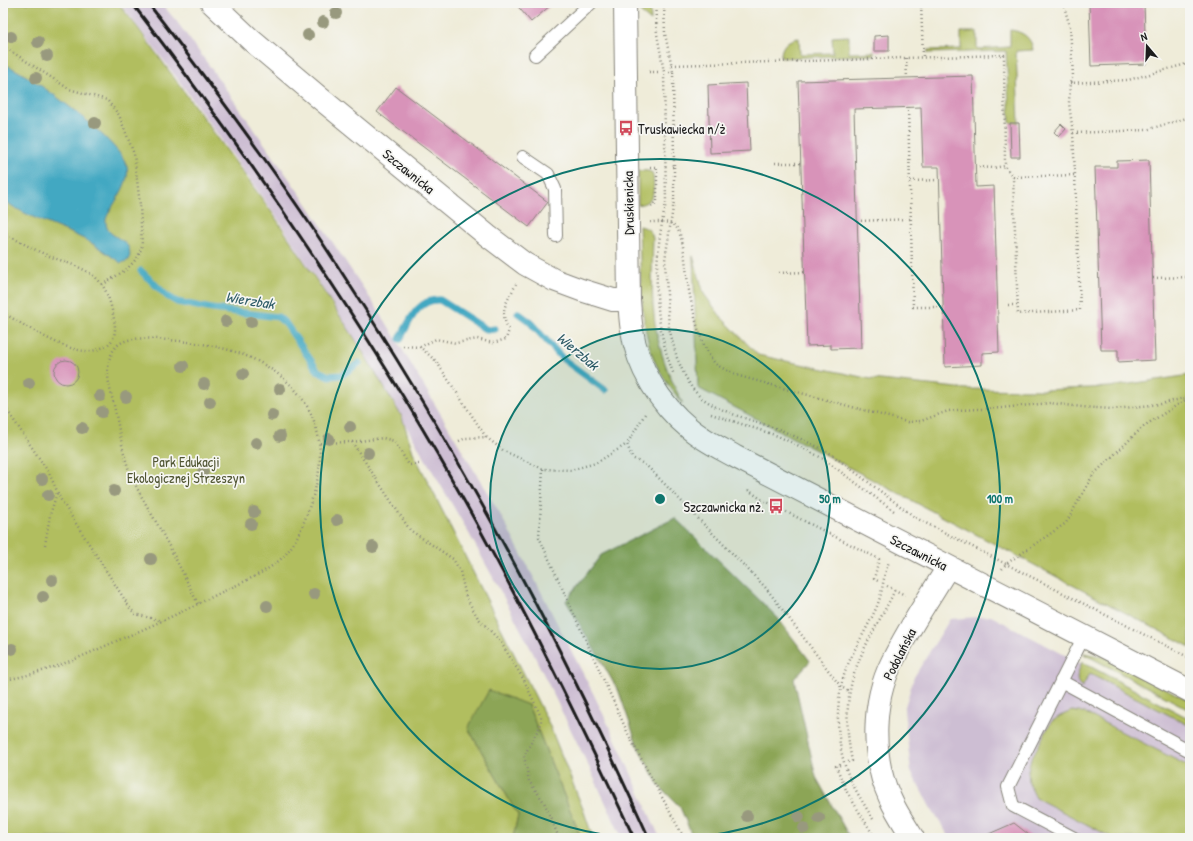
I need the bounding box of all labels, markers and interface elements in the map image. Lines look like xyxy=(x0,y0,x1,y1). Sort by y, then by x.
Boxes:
north arrow xyxy=(1127,26,1167,66)
text: N xyxy=(1139,29,1149,44)
bus stop icon: Truskawiecka n/ż xyxy=(617,119,635,137)
place label: Truskawiecka n/ż xyxy=(638,119,726,138)
street label: Szczawnicka xyxy=(379,144,439,198)
street label: Druskienicka xyxy=(618,170,638,235)
water label: Wierzbak xyxy=(224,286,278,314)
water label: Wierzbak xyxy=(552,327,605,376)
park label: Park Edukacji Ekologicznej Strzeszyn xyxy=(127,452,245,488)
text: 50 m xyxy=(819,490,841,507)
text: 100 m xyxy=(987,490,1013,507)
centre of rings xyxy=(653,492,667,506)
place label: Szczawnicka nż. xyxy=(683,497,764,516)
bus stop icon: Szczawnicka nż. xyxy=(767,497,785,515)
street label: Szczawnicka xyxy=(887,529,951,575)
street label: Podolańska xyxy=(878,624,920,683)

